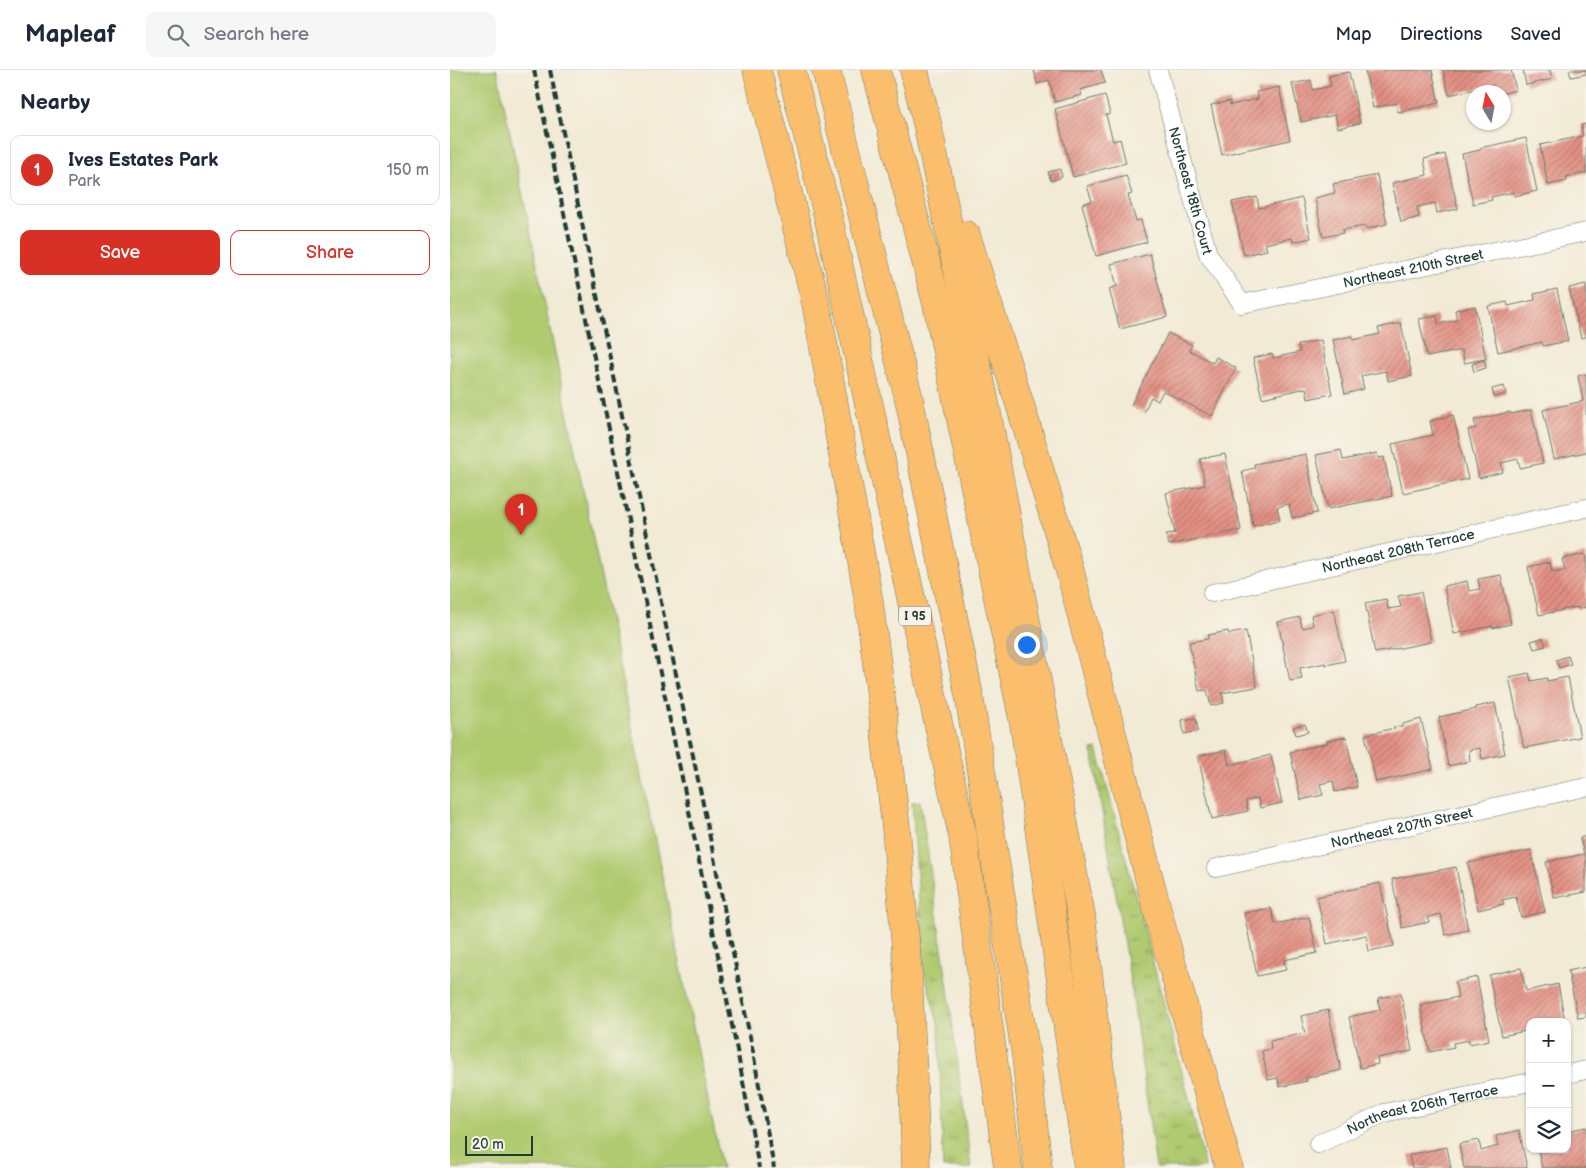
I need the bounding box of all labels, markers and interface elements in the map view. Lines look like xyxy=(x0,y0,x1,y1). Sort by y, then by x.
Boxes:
search box xyxy=(146,12,496,57)
text: Mapleaf xyxy=(25,20,116,49)
icon: search xyxy=(164,21,192,49)
text: Search here xyxy=(204,23,309,46)
text: Map xyxy=(1336,24,1372,45)
text: Directions xyxy=(1400,24,1482,45)
text: Saved xyxy=(1510,24,1561,45)
north arrow xyxy=(1466,85,1511,130)
text: Nearby xyxy=(20,90,90,115)
street label: Northeast 18th Court xyxy=(1165,125,1216,257)
text: Ives Estates Park xyxy=(68,149,218,172)
text: 1 xyxy=(34,161,40,180)
text: 150 m xyxy=(387,161,429,180)
text: Park xyxy=(68,172,100,191)
button: Save xyxy=(20,230,220,275)
button: Share xyxy=(230,230,430,275)
street label: Northeast 210th Street xyxy=(1342,245,1485,291)
pin: 1 xyxy=(505,494,537,535)
street label: Northeast 208th Terrace xyxy=(1320,525,1476,576)
road number: I 95 xyxy=(899,606,931,626)
your location xyxy=(1014,632,1040,658)
street label: Northeast 207th Street xyxy=(1329,803,1475,851)
map controls xyxy=(1526,1018,1571,1153)
button: + xyxy=(1526,1018,1571,1063)
button: − xyxy=(1526,1063,1571,1108)
street label: Northeast 206th Terrace xyxy=(1344,1081,1499,1138)
button: layers xyxy=(1526,1108,1571,1153)
scale bar xyxy=(465,1133,532,1156)
text: 20 m xyxy=(472,1136,504,1153)

